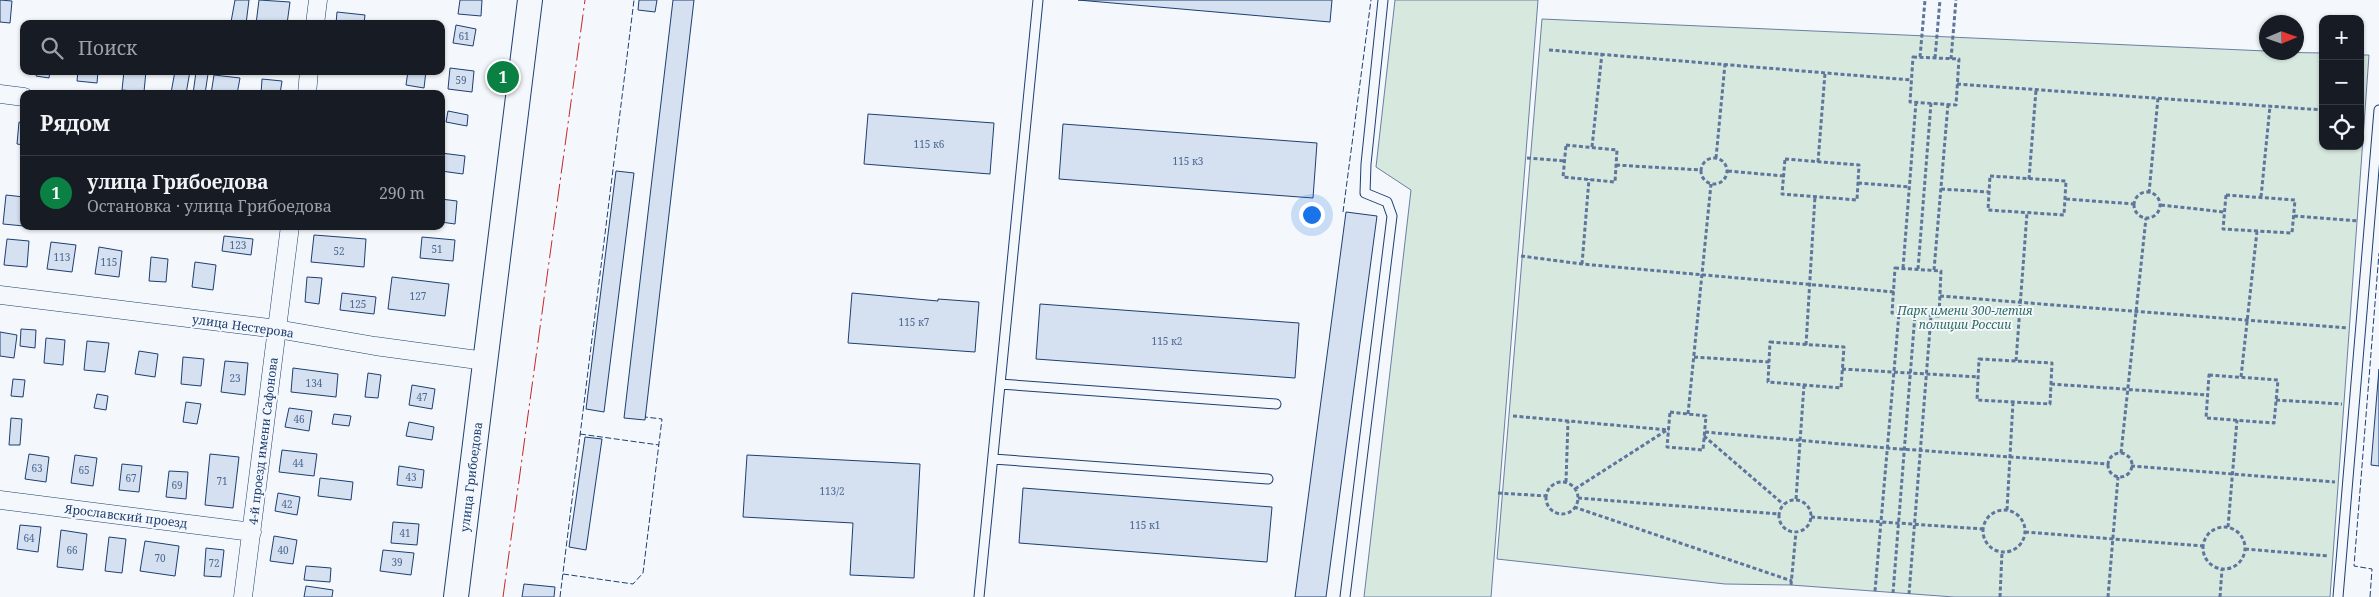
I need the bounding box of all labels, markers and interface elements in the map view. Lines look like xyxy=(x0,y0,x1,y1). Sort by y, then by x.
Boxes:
north arrow xyxy=(2259,15,2304,60)
map controls xyxy=(2319,15,2364,150)
button: + xyxy=(2319,15,2364,60)
search box xyxy=(20,20,445,75)
house number: 61 xyxy=(458,29,470,43)
icon: search xyxy=(38,34,66,62)
text: Поиск xyxy=(78,35,137,61)
pin: 1 xyxy=(487,58,519,96)
button: − xyxy=(2319,60,2364,105)
house number: 59 xyxy=(455,73,467,87)
button: locate xyxy=(2319,105,2364,150)
text: Рядом xyxy=(40,109,110,137)
house number: 115 к6 xyxy=(914,137,945,151)
house number: 115 к3 xyxy=(1173,154,1204,168)
text: улица Грибоедова xyxy=(87,169,269,195)
text: 1 xyxy=(51,182,61,204)
text: 290 m xyxy=(379,182,425,204)
text: Остановка · улица Грибоедова xyxy=(87,195,332,217)
your location xyxy=(1299,202,1325,228)
house number: 123 xyxy=(230,238,247,252)
house number: 51 xyxy=(431,242,443,256)
house number: 52 xyxy=(333,244,345,258)
house number: 113 xyxy=(54,250,71,264)
house number: 115 xyxy=(101,255,117,269)
house number: 127 xyxy=(410,289,427,303)
house number: 125 xyxy=(350,297,366,311)
park label: Парк имени 300-летия полиции России xyxy=(1896,302,2033,333)
street label: улица Нестерова xyxy=(191,310,295,342)
house number: 115 к7 xyxy=(899,315,930,329)
house number: 115 к2 xyxy=(1152,334,1182,348)
street label: 4-й проезд имени Сафонова xyxy=(244,356,282,526)
house number: 23 xyxy=(229,371,241,385)
house number: 134 xyxy=(306,376,323,390)
house number: 47 xyxy=(416,390,428,404)
house number: 46 xyxy=(293,412,305,426)
street label: улица Грибоедова xyxy=(456,421,486,533)
house number: 44 xyxy=(292,456,304,470)
house number: 63 xyxy=(31,461,43,475)
house number: 65 xyxy=(78,463,90,477)
house number: 43 xyxy=(405,470,417,484)
house number: 67 xyxy=(125,471,137,485)
house number: 71 xyxy=(216,474,228,488)
house number: 69 xyxy=(171,478,183,492)
house number: 113/2 xyxy=(819,484,845,498)
house number: 42 xyxy=(281,497,293,511)
street label: Ярославский проезд xyxy=(63,500,188,532)
house number: 115 к1 xyxy=(1130,518,1160,532)
house number: 41 xyxy=(399,526,411,540)
house number: 64 xyxy=(23,531,35,545)
house number: 66 xyxy=(66,543,78,557)
house number: 40 xyxy=(277,543,289,557)
house number: 70 xyxy=(154,551,166,565)
house number: 39 xyxy=(391,555,403,569)
house number: 72 xyxy=(208,556,220,570)

